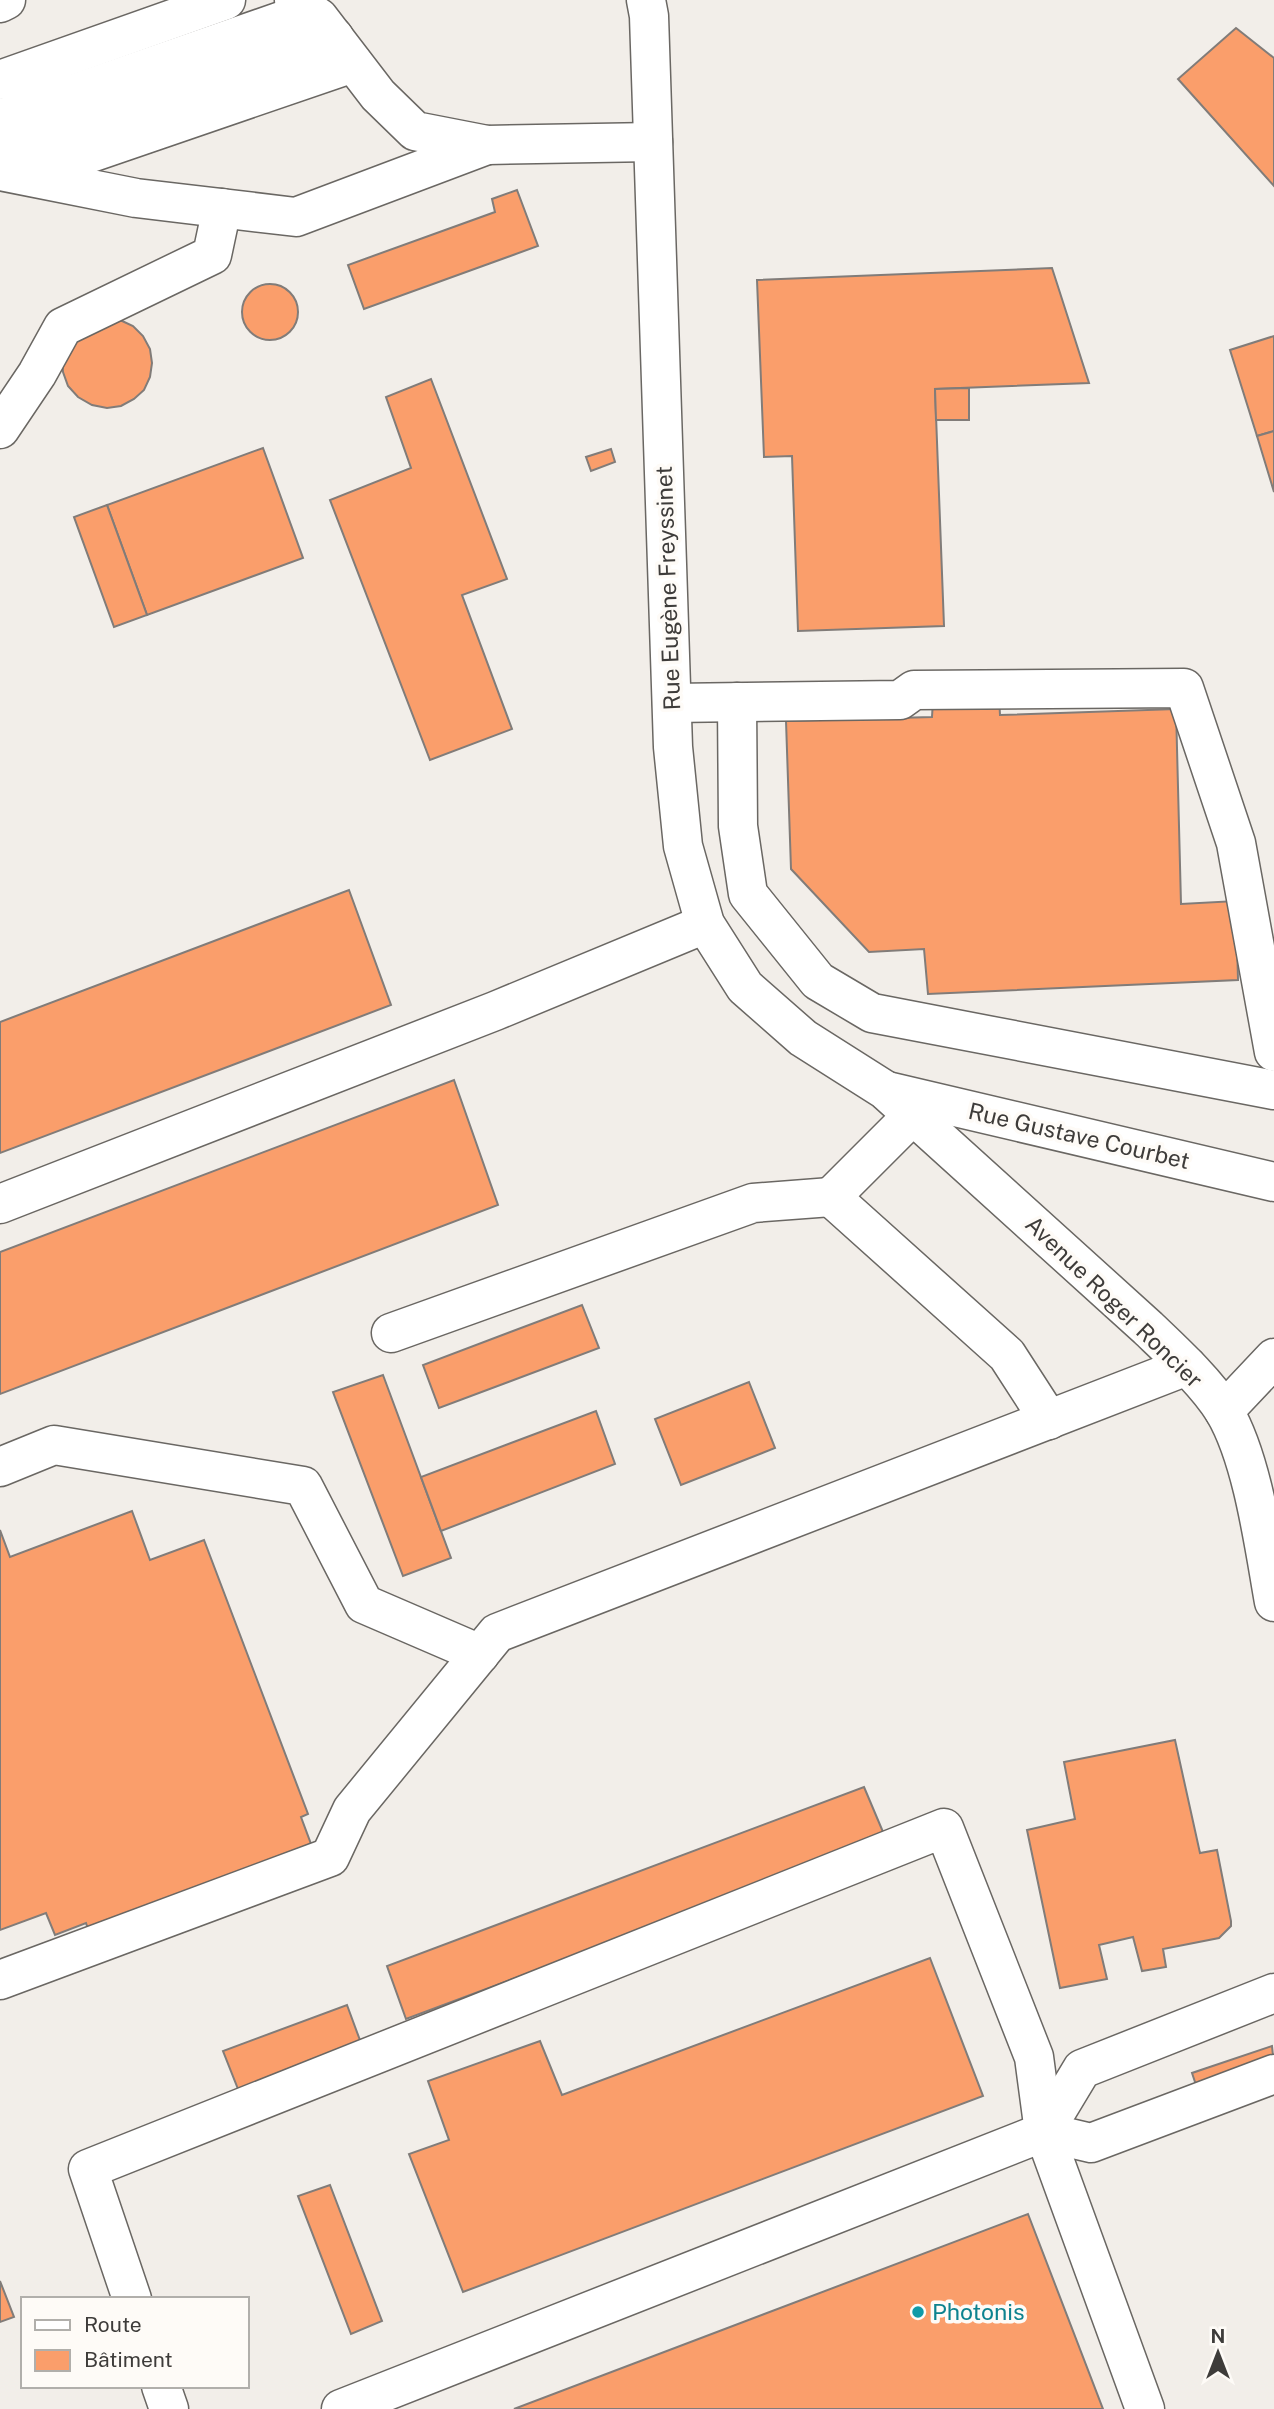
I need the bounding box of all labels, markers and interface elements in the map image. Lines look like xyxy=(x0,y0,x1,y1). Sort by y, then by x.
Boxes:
street label: Rue Eugène Freyssinet xyxy=(650,465,685,711)
street label: Rue Gustave Courbet xyxy=(966,1097,1192,1174)
street label: Avenue Roger Roncier xyxy=(1020,1210,1208,1393)
legend xyxy=(21,2297,248,2388)
place label: Photonis xyxy=(932,2298,1025,2325)
marker: Photonis xyxy=(910,2304,926,2320)
text: Route xyxy=(84,2312,142,2337)
north arrow xyxy=(1183,2318,1253,2388)
text: N xyxy=(1211,2325,1225,2347)
text: Bâtiment xyxy=(84,2347,173,2372)

